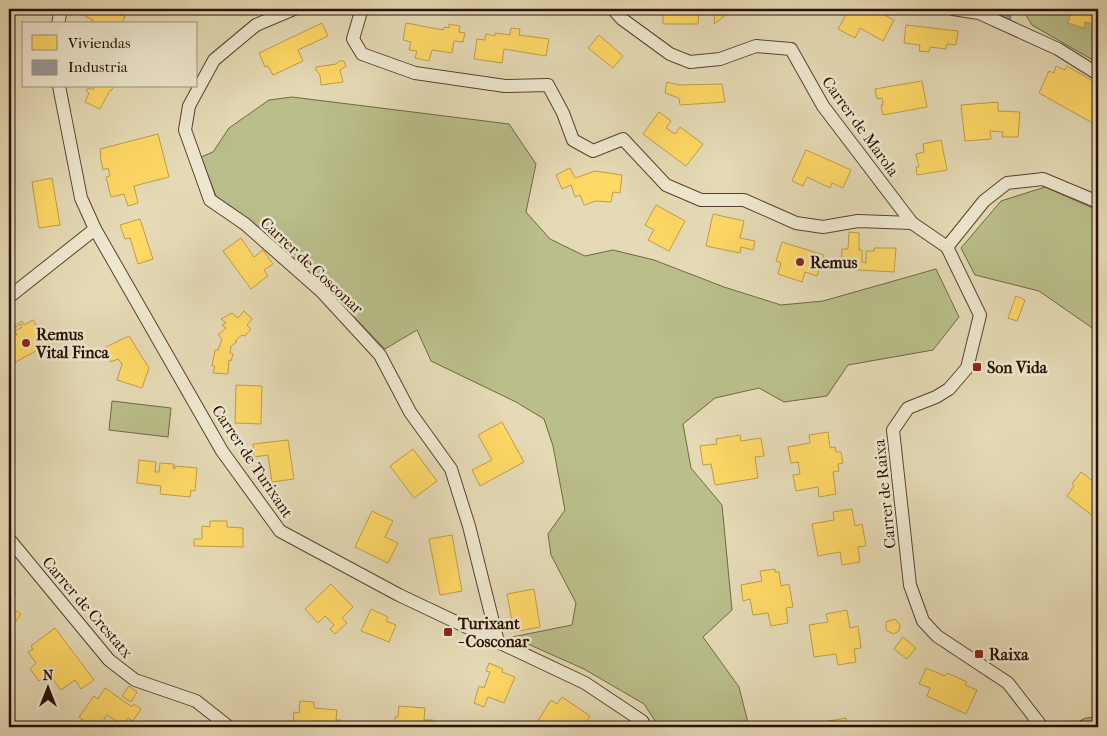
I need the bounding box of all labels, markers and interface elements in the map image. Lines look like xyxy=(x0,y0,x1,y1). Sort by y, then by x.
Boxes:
legend xyxy=(22,22,198,88)
text: Viviendas xyxy=(67,34,131,52)
text: Industria xyxy=(68,58,129,76)
street label: Carrer de Marola xyxy=(818,73,903,180)
street label: Carrer de Cosconar xyxy=(256,213,367,318)
place label: Remus xyxy=(810,253,858,272)
marker: Remus xyxy=(794,256,806,268)
place label: Remus Vital Finca xyxy=(35,325,110,362)
marker: Remus Vital Finca xyxy=(20,337,32,349)
place label: Son Vida xyxy=(987,358,1048,377)
marker: Son Vida xyxy=(971,361,983,373)
street label: Carrer de Turixant xyxy=(208,401,297,521)
street label: Carrer de Raixa xyxy=(869,438,900,549)
street label: Carrer de Crestatx xyxy=(38,553,137,662)
place label: Turixant - Cosconar xyxy=(457,614,530,651)
marker: Turixant - Cosconar xyxy=(442,626,454,638)
place label: Raixa xyxy=(989,645,1029,664)
marker: Raixa xyxy=(973,648,985,660)
north arrow xyxy=(22,664,72,714)
text: N xyxy=(43,667,54,684)

